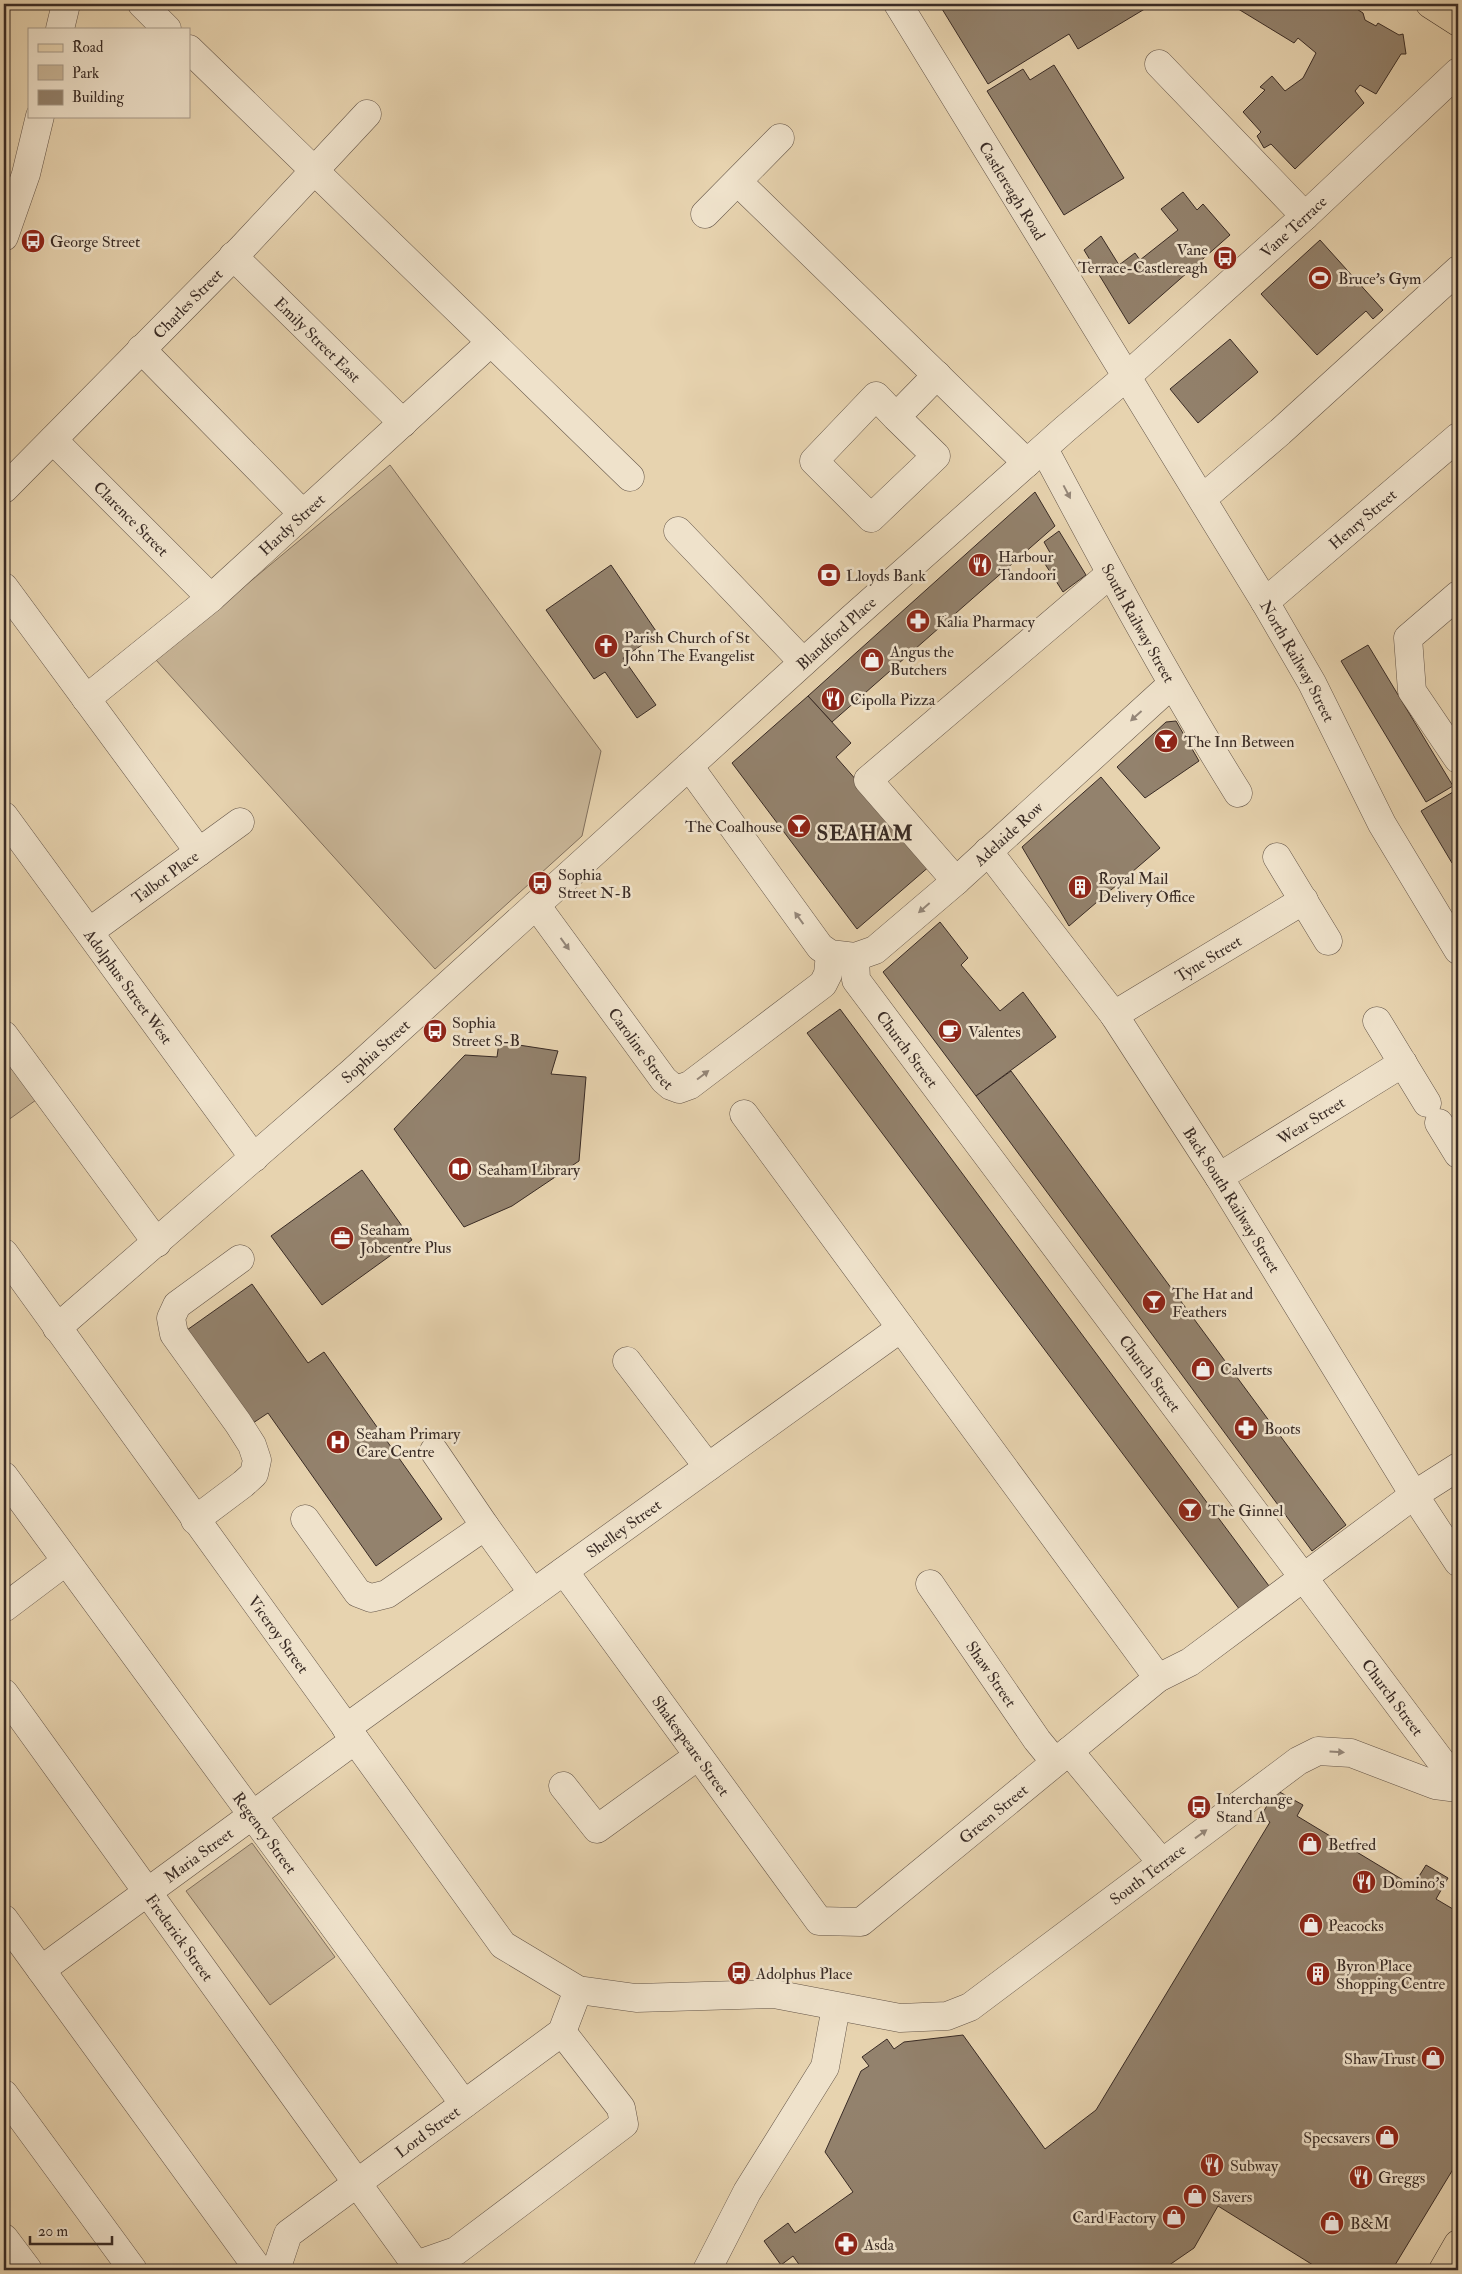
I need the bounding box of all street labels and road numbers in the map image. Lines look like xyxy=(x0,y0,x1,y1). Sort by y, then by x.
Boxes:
street label: Castlereagh Road xyxy=(974,138,1050,244)
street label: Vane Terrace xyxy=(1256,191,1332,262)
street label: Charles Street xyxy=(149,265,227,343)
street label: Emily Street East xyxy=(270,293,365,387)
street label: Clarence Street xyxy=(89,477,173,561)
street label: Henry Street xyxy=(1325,485,1401,554)
street label: Hardy Street xyxy=(255,490,330,560)
street label: South Railway Street xyxy=(1097,560,1179,687)
street label: Blandford Place xyxy=(793,592,881,675)
street label: North Railway Street xyxy=(1255,597,1339,725)
street label: Adelaide Row xyxy=(969,797,1048,871)
street label: Talbot Place xyxy=(128,846,203,909)
street label: Adolphus Street West xyxy=(79,925,176,1048)
street label: Tyne Street xyxy=(1172,931,1246,987)
street label: Caroline Street xyxy=(604,1004,677,1095)
street label: Church Street xyxy=(871,1007,942,1092)
street label: Sophia Street xyxy=(337,1015,414,1088)
street label: Wear Street xyxy=(1273,1092,1349,1150)
street label: Back South Railway Street xyxy=(1178,1124,1284,1277)
street label: Church Street xyxy=(1114,1331,1185,1416)
street label: Shelley Street xyxy=(583,1495,666,1563)
street label: Viceroy Street xyxy=(243,1592,313,1678)
street label: Shaw Street xyxy=(961,1638,1020,1711)
street label: Church Street xyxy=(1357,1655,1427,1740)
street label: Shakespeare Street xyxy=(647,1692,734,1800)
street label: Green Street xyxy=(955,1780,1032,1848)
street label: Regency Street xyxy=(228,1788,301,1878)
street label: Maria Street xyxy=(160,1824,237,1887)
street label: South Terrace xyxy=(1106,1840,1190,1910)
street label: Frederick Street xyxy=(141,1890,217,1985)
street label: Lord Street xyxy=(392,2102,464,2162)

